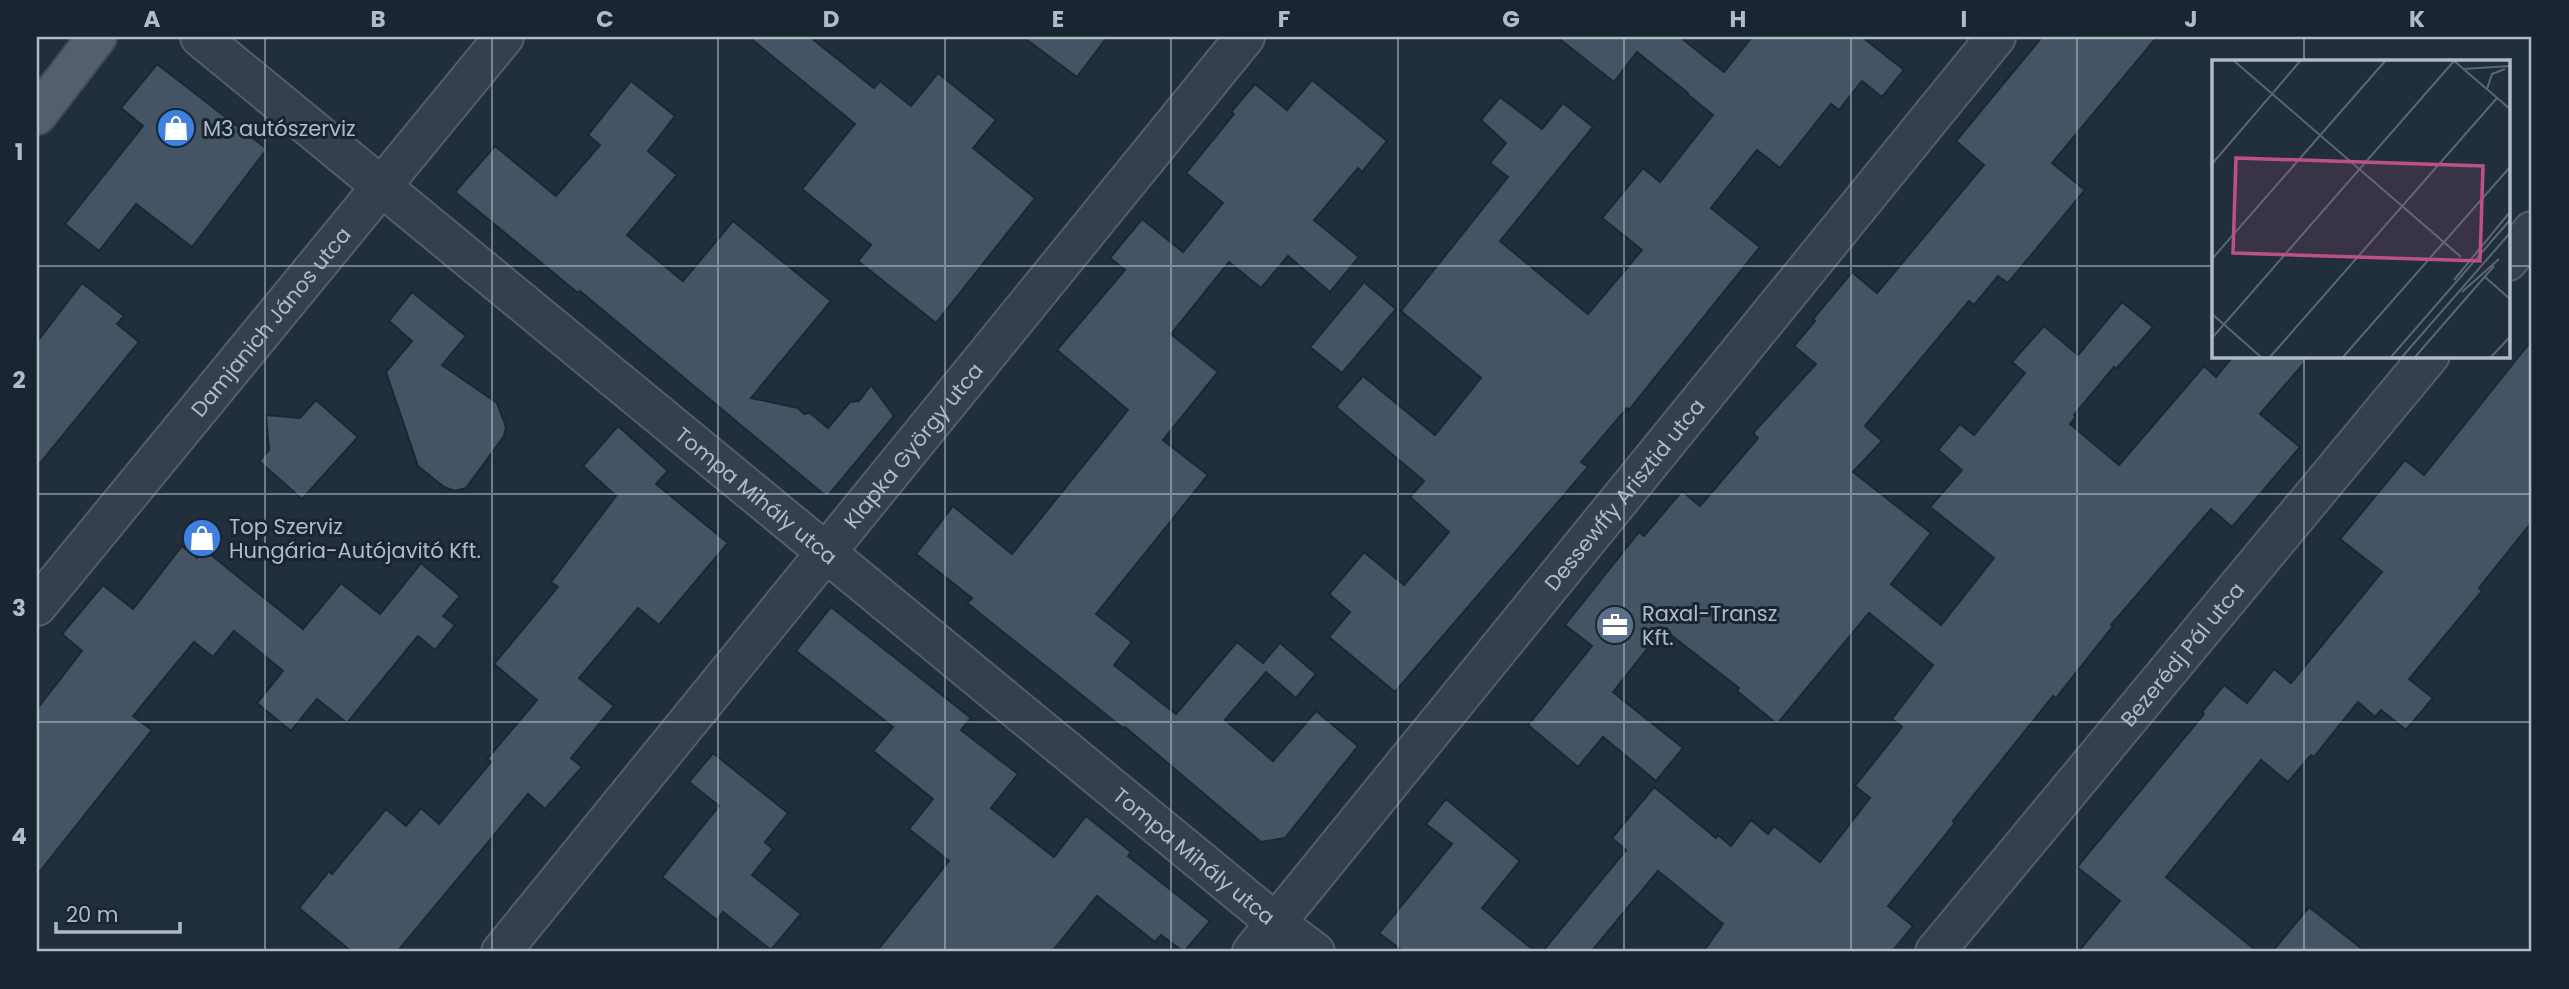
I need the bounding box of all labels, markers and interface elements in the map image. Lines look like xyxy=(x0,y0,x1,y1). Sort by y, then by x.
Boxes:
text: A xyxy=(144,3,161,35)
text: B xyxy=(370,3,386,35)
text: C xyxy=(596,3,614,35)
text: D xyxy=(823,3,839,35)
text: E xyxy=(1052,3,1064,35)
text: F xyxy=(1278,3,1290,35)
text: G xyxy=(1502,3,1520,35)
text: H xyxy=(1730,3,1746,35)
text: I xyxy=(1961,3,1967,35)
text: J xyxy=(2184,3,2198,35)
text: K xyxy=(2409,3,2425,35)
inset map xyxy=(2212,60,2510,357)
shop icon: M3 autószerviz xyxy=(155,107,197,149)
place label: M3 autószerviz xyxy=(203,114,356,143)
text: 1 xyxy=(15,136,23,168)
street label: Damjanich János utca xyxy=(184,221,357,423)
street label: Klapka György utca xyxy=(837,356,989,534)
text: 2 xyxy=(12,364,26,396)
street label: Dessewffy Arisztid utca xyxy=(1537,392,1711,596)
street label: Tompa Mihály utca xyxy=(669,420,844,571)
place label: Top Szerviz Hungária-Autójavitó Kft. xyxy=(229,512,481,565)
shop icon: Top Szerviz Hungária-Autójavitó Kft. xyxy=(181,517,223,559)
street label: Bezerédj Pál utca xyxy=(2114,576,2251,732)
text: 3 xyxy=(12,592,26,624)
place label: Raxal-Transz Kft. xyxy=(1642,599,1777,652)
office icon: Raxal-Transz Kft. xyxy=(1594,604,1636,646)
street label: Tompa Mihály utca xyxy=(1107,780,1282,931)
text: 4 xyxy=(11,820,27,852)
scale bar xyxy=(56,891,180,935)
text: 20 m xyxy=(66,900,119,929)

